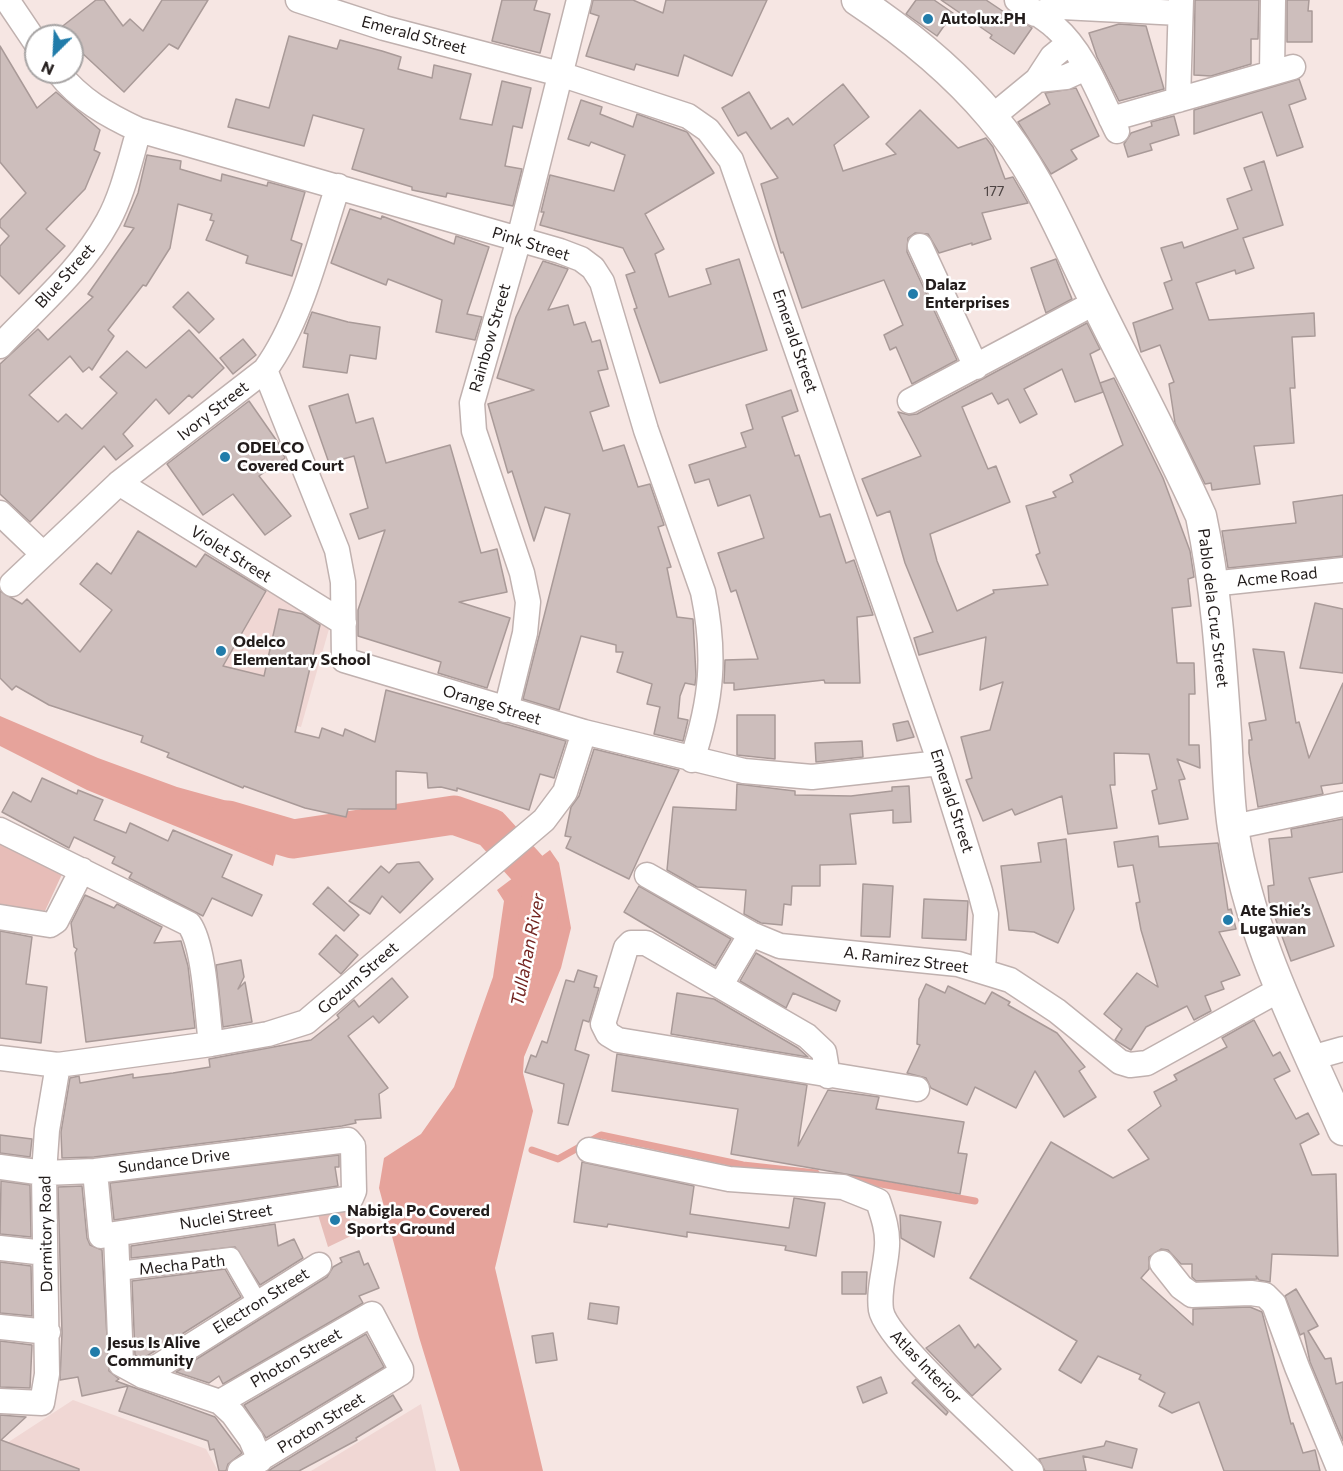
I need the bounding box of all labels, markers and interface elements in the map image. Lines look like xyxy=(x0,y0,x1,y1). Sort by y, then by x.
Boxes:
place label: Autolux.PH xyxy=(940,9,1026,29)
street label: Emerald Street xyxy=(359,12,469,58)
marker: Autolux.PH xyxy=(921,12,935,26)
north arrow xyxy=(24,24,84,84)
text: N xyxy=(38,58,57,80)
house number: 177 xyxy=(984,183,1004,199)
street label: Pink Street xyxy=(490,223,572,265)
street label: Blue Street xyxy=(31,240,99,312)
place label: Dalaz Enterprises xyxy=(925,275,1009,313)
street label: Rainbow Street xyxy=(465,281,515,395)
street label: Emerald Street xyxy=(768,287,822,395)
marker: Dalaz Enterprises xyxy=(906,287,920,301)
street label: Ivory Street xyxy=(174,377,252,445)
place label: ODELCO Covered Court xyxy=(237,438,344,476)
marker: ODELCO Covered Court xyxy=(218,450,232,464)
street label: Violet Street xyxy=(187,522,275,586)
street label: Pablo dela Cruz Street xyxy=(1194,527,1232,689)
street label: Acme Road xyxy=(1236,563,1318,591)
place label: Odelco Elementary School xyxy=(233,632,371,670)
marker: Odelco Elementary School xyxy=(214,644,228,658)
street label: Orange Street xyxy=(440,681,544,729)
street label: Emerald Street xyxy=(926,747,978,855)
water label: Tullahan River xyxy=(506,892,550,1008)
place label: Ate Shie’s Lugawan xyxy=(1240,901,1311,939)
marker: Ate Shie’s Lugawan xyxy=(1221,913,1235,927)
street label: Gozum Street xyxy=(314,938,402,1018)
street label: A. Ramirez Street xyxy=(842,943,970,977)
street label: Sundance Drive xyxy=(117,1145,231,1177)
street label: Dormitory Road xyxy=(35,1175,57,1293)
street label: Nuclei Street xyxy=(178,1200,274,1234)
place label: Nabigla Po Covered Sports Ground xyxy=(347,1201,490,1239)
marker: Nabigla Po Covered Sports Ground xyxy=(328,1213,342,1227)
street label: Mecha Path xyxy=(138,1251,226,1279)
street label: Electron Street xyxy=(209,1264,313,1338)
street label: Photon Street xyxy=(247,1324,345,1392)
street label: Atlas Interior xyxy=(886,1326,966,1408)
place label: Jesus Is Alive Community xyxy=(107,1333,200,1371)
marker: Jesus Is Alive Community xyxy=(88,1345,102,1359)
street label: Proton Street xyxy=(274,1389,368,1457)

